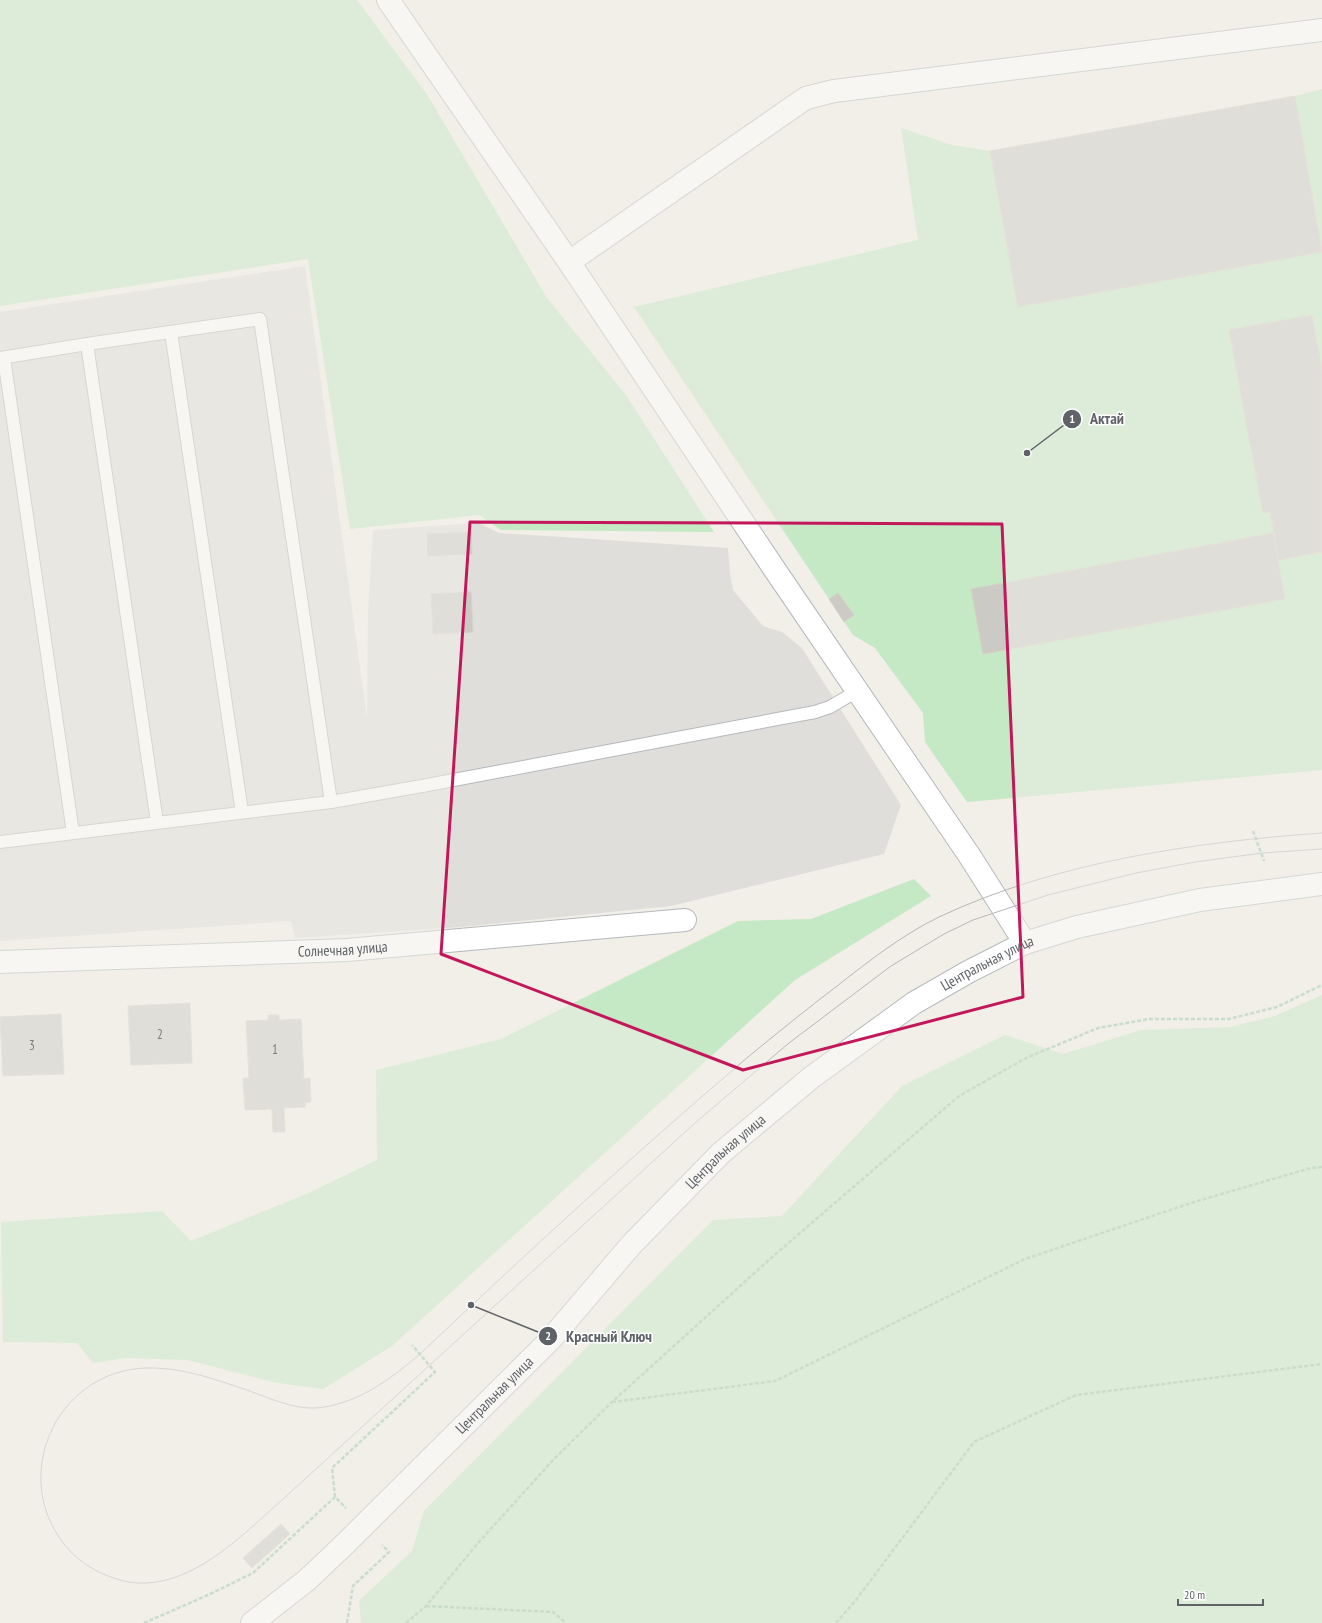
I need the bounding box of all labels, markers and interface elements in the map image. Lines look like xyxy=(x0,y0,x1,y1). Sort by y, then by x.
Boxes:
callout: Актай xyxy=(1062,405,1132,433)
text: Актай xyxy=(1089,408,1124,428)
text: 1 xyxy=(1069,411,1075,426)
street label: Центральная улица xyxy=(937,931,1036,995)
street label: Солнечная улица xyxy=(297,936,388,961)
house number: 2 xyxy=(157,1026,163,1043)
house number: 3 xyxy=(29,1037,35,1054)
house number: 1 xyxy=(272,1041,278,1058)
street label: Центральная улица xyxy=(681,1110,769,1193)
callout: Красный Ключ xyxy=(538,1322,660,1350)
text: Красный Ключ xyxy=(566,1326,652,1346)
text: 2 xyxy=(545,1328,551,1343)
street label: Центральная улица xyxy=(451,1352,537,1438)
scale bar xyxy=(1178,1581,1263,1607)
text: 20 m xyxy=(1184,1587,1205,1602)

